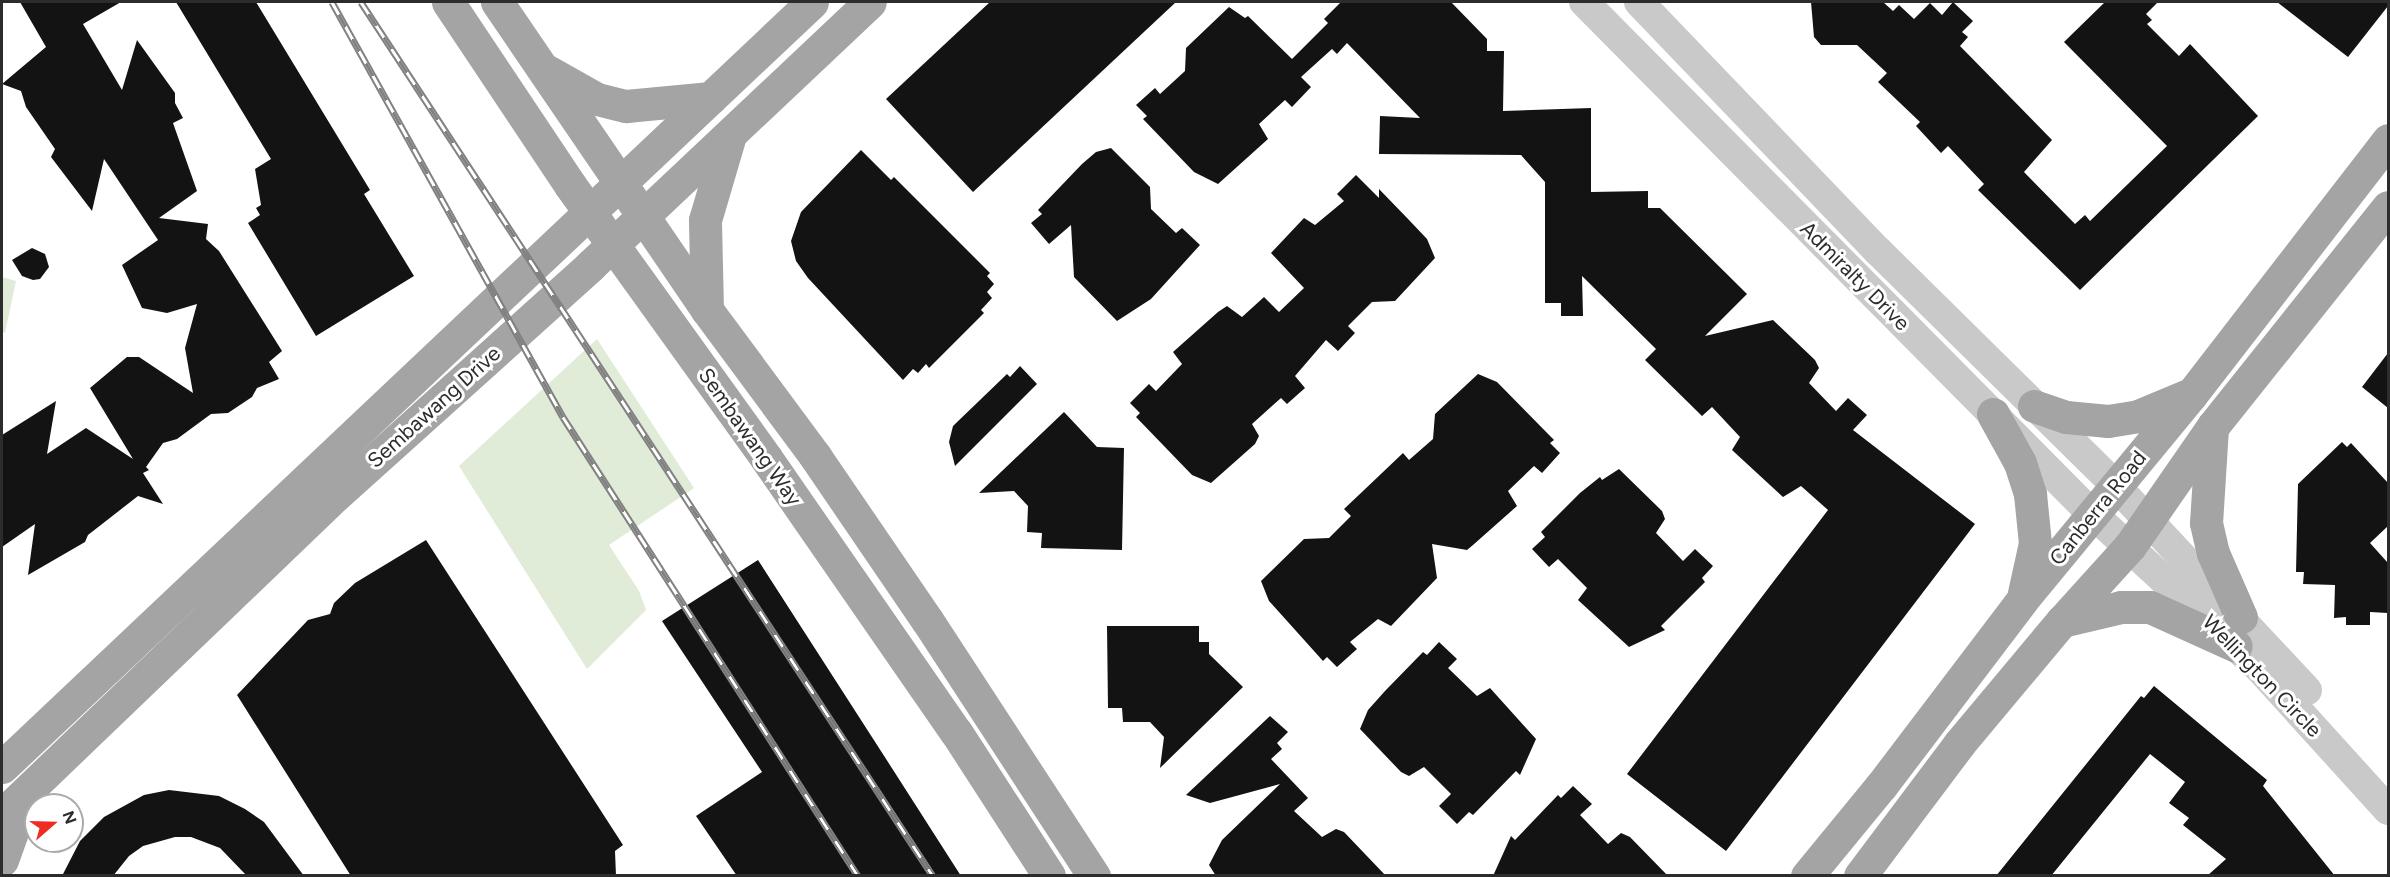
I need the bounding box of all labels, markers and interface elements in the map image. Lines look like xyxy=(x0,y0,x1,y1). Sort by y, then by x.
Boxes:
street label: Admiralty Drive xyxy=(1795,216,1915,336)
street label: Sembawang Drive xyxy=(362,341,506,473)
street label: Sembawang Way xyxy=(693,363,807,511)
street label: Canberra Road xyxy=(2044,446,2152,570)
street label: Wellington Circle xyxy=(2197,610,2327,742)
north arrow xyxy=(24,793,84,853)
text: N xyxy=(58,808,81,826)

